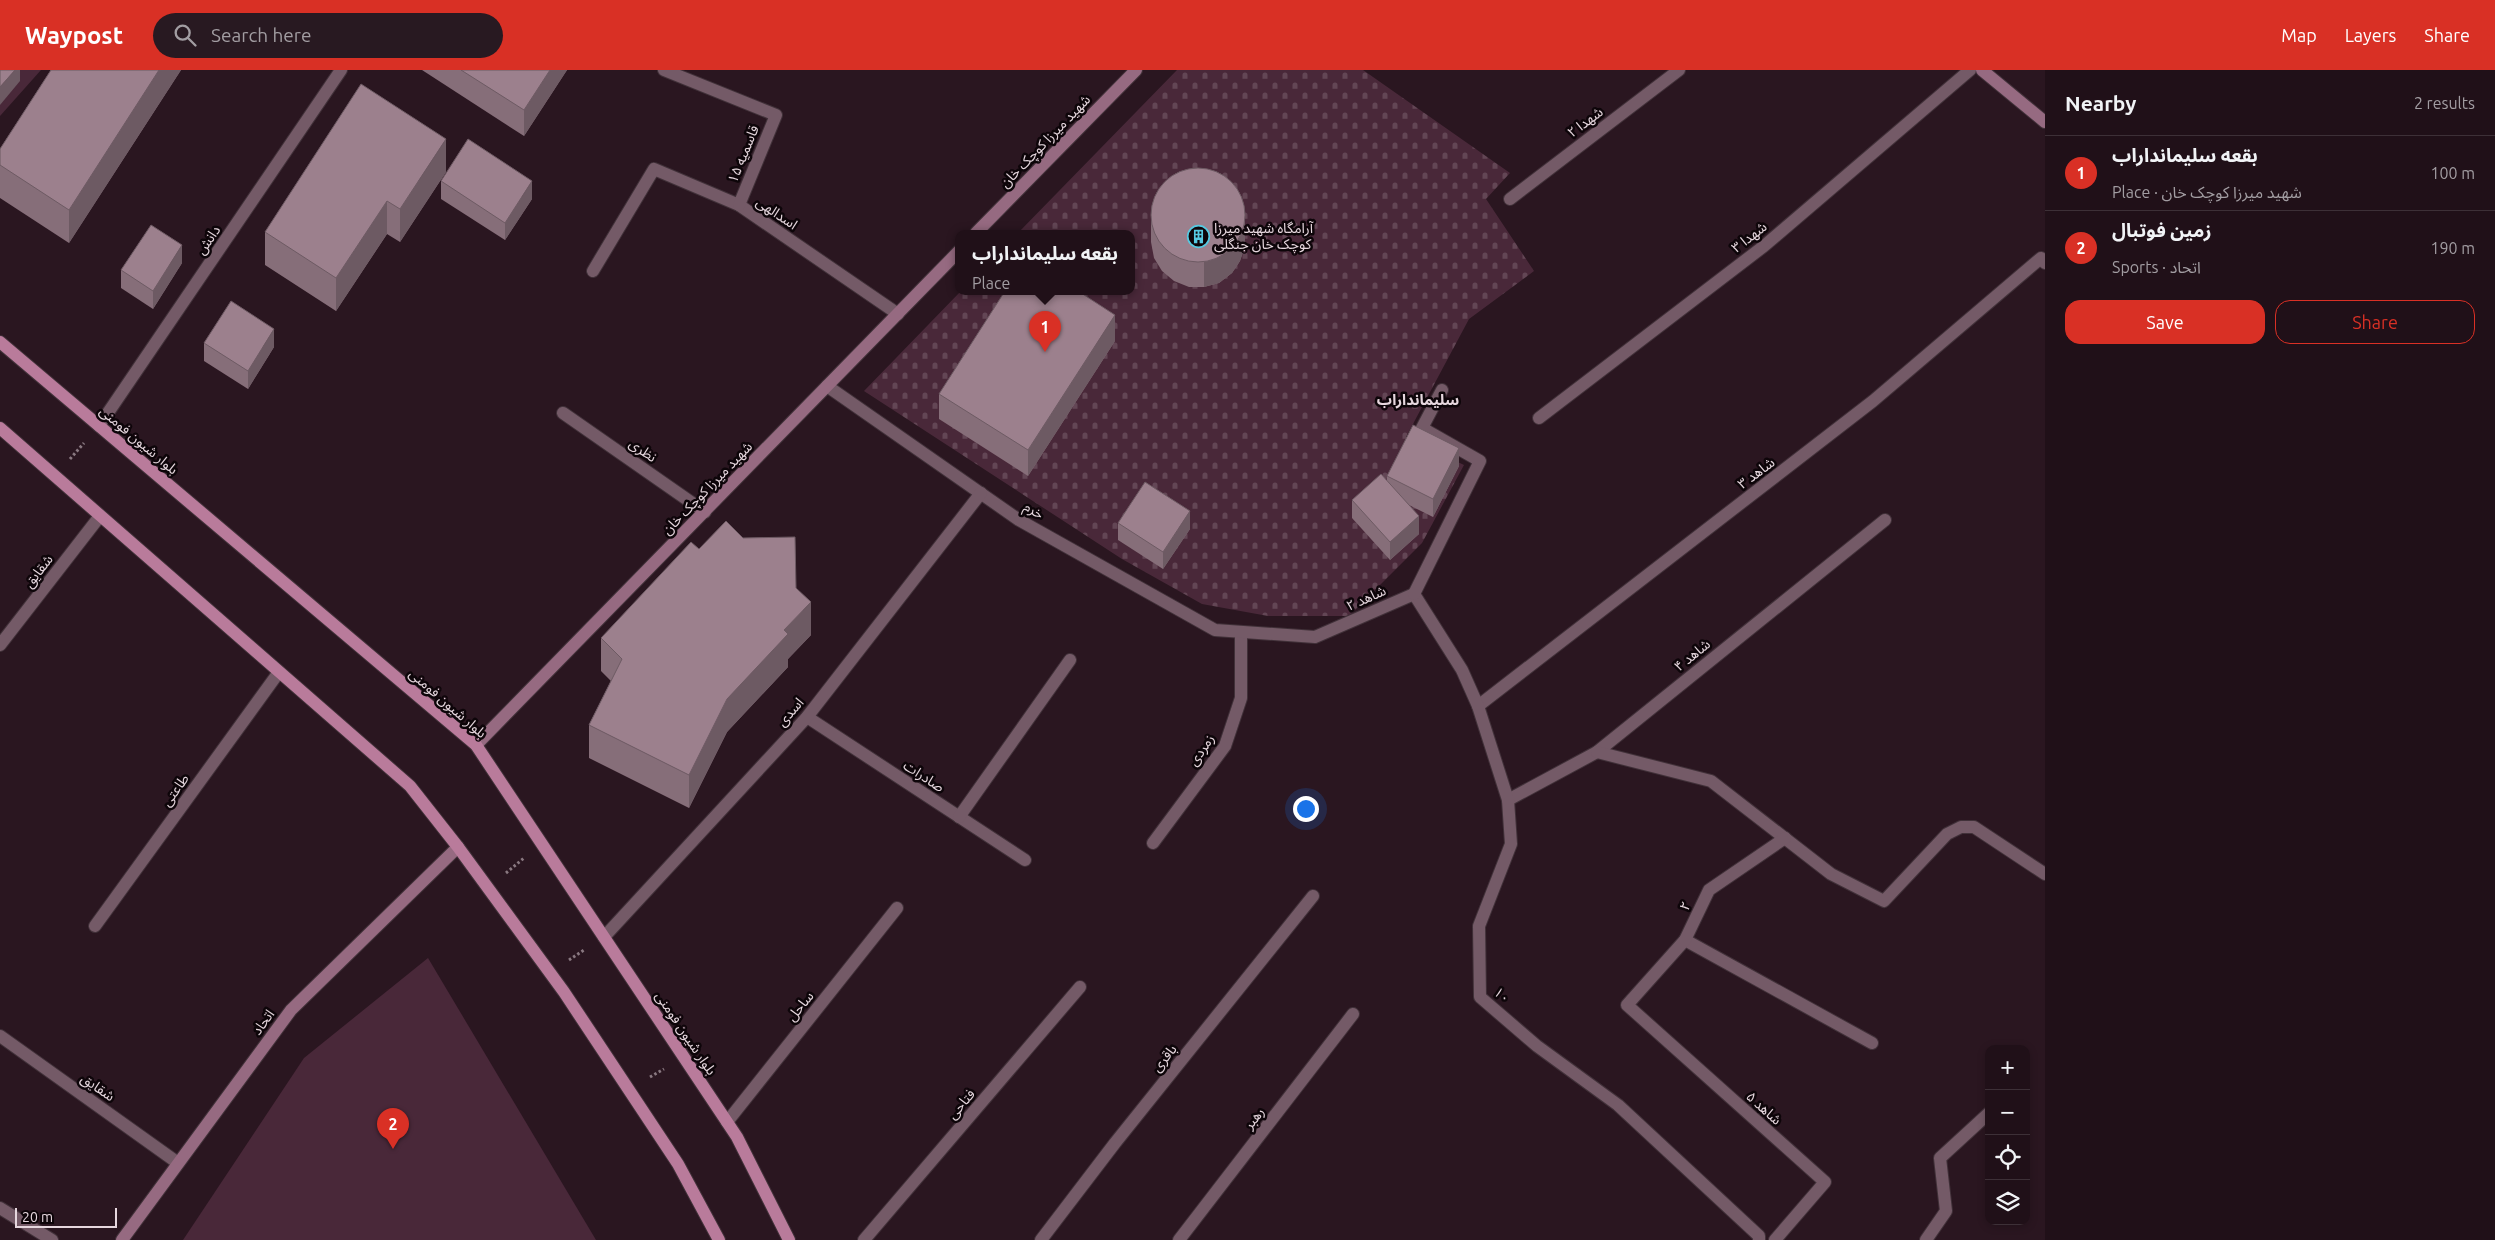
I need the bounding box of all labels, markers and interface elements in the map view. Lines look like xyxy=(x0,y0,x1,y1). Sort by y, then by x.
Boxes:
search box xyxy=(153,13,503,58)
icon: search xyxy=(171,21,199,49)
text: Waypost xyxy=(25,22,123,49)
text: Search here xyxy=(211,24,311,46)
text: Map xyxy=(2281,25,2317,45)
text: Layers xyxy=(2345,25,2396,45)
text: Share xyxy=(2424,25,2470,45)
street label: شهید میرزا کوچک خان xyxy=(997,91,1095,192)
text: Nearby xyxy=(2065,91,2136,115)
text: 2 results xyxy=(2414,94,2475,112)
street label: شهدا ۲ xyxy=(1564,104,1606,141)
street label: قاسمیه ۱۵ xyxy=(724,123,762,185)
text: بقعه سلیمانداراب xyxy=(2112,144,2258,166)
text: 1 xyxy=(2076,164,2086,182)
text: 100 m xyxy=(2430,164,2475,182)
text: Place · شهید میرزا کوچک خان xyxy=(2112,183,2302,201)
street label: اسدالهی xyxy=(753,193,801,233)
street label: شهدا ۳ xyxy=(1728,218,1770,256)
text: زمین فوتبال xyxy=(2112,219,2211,241)
place label: آرامگاه شهید میرزا کوچک خان جنگلی xyxy=(1214,220,1314,254)
street label: دانش xyxy=(193,222,224,258)
building icon: آرامگاه شهید میرزا کوچک خان جنگلی xyxy=(1186,224,1210,248)
popup xyxy=(955,230,1135,295)
text: 2 xyxy=(2076,239,2086,257)
text: 190 m xyxy=(2430,239,2475,257)
text: بقعه سلیمانداراب xyxy=(972,242,1118,264)
text: Sports · اتحاد xyxy=(2112,258,2201,276)
text: Place xyxy=(972,274,1010,292)
button: Save xyxy=(2065,300,2265,344)
button: Share xyxy=(2275,300,2475,344)
pin: 1 xyxy=(1029,311,1061,352)
district label: سلیمانداراب xyxy=(1377,391,1459,409)
street label: بلوار شیون فومنی xyxy=(96,403,182,478)
street label: نظری xyxy=(626,435,660,466)
street label: شهید میرزا کوچک خان xyxy=(659,438,757,539)
street label: شاهد ۳ xyxy=(1735,454,1778,492)
street label: خرم xyxy=(1020,498,1047,525)
street label: شقایق xyxy=(20,551,57,592)
street label: شاهد ۲ xyxy=(1344,582,1388,614)
street label: شاهد ۴ xyxy=(1671,636,1713,674)
street label: بلوار شیون فومنی xyxy=(405,665,490,742)
street label: اسدی xyxy=(773,695,807,730)
street label: زمردی xyxy=(1185,731,1218,769)
street label: صادرات xyxy=(900,757,948,796)
street label: طاعتی xyxy=(158,771,193,810)
your location xyxy=(1293,796,1319,822)
street label: ۲ xyxy=(1676,899,1694,913)
street label: ۱۰ xyxy=(1491,984,1513,1006)
street label: بلوار شیون فومنی xyxy=(651,988,720,1079)
street label: ساحل xyxy=(783,988,818,1025)
street label: اتحاد xyxy=(249,1006,277,1038)
street label: باقری xyxy=(1148,1041,1181,1075)
map controls xyxy=(1985,1045,2030,1225)
button: + xyxy=(1985,1045,2030,1090)
street label: شقایق xyxy=(77,1070,118,1106)
street label: فتاحی xyxy=(944,1086,979,1123)
street label: شاهد ۵ xyxy=(1743,1088,1785,1128)
button: − xyxy=(1985,1090,2030,1135)
street label: رهبر xyxy=(1240,1104,1268,1133)
pin: 2 xyxy=(377,1108,409,1149)
button: locate xyxy=(1985,1135,2030,1180)
button: layers xyxy=(1985,1180,2030,1225)
scale bar xyxy=(15,1205,118,1228)
text: 20 m xyxy=(22,1209,53,1225)

